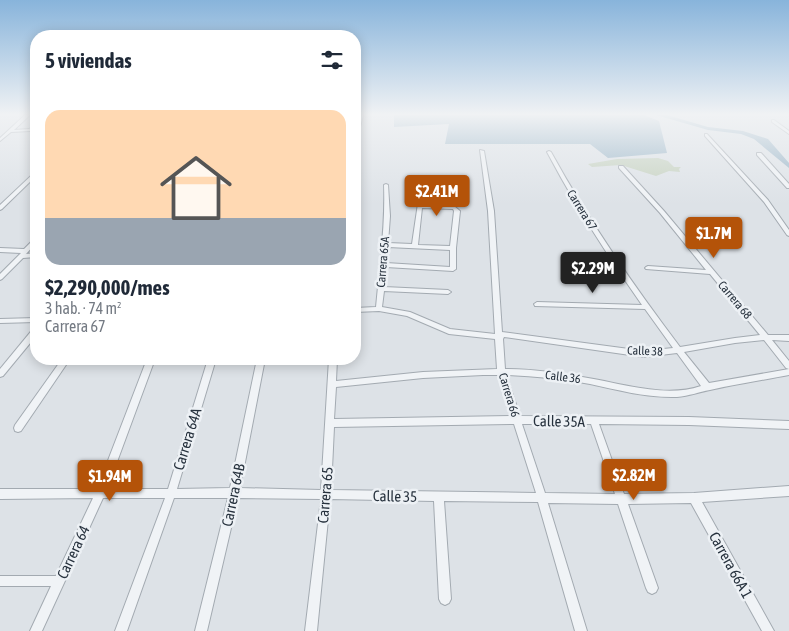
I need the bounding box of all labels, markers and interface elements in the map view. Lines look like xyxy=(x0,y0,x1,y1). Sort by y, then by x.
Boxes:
icon: filters xyxy=(318,46,346,74)
text: 5 viviendas xyxy=(45,48,132,72)
icon: home xyxy=(151,143,241,233)
pin: $2.41M xyxy=(396,174,478,217)
text: $2.41M xyxy=(416,182,458,200)
street label: Carrera 67 xyxy=(564,187,600,233)
pin: $1.7M xyxy=(679,216,749,259)
text: $1.7M xyxy=(696,224,732,242)
street label: Carrera 65A xyxy=(374,236,392,288)
pin: $2.29M xyxy=(552,252,634,294)
text: $2.29M xyxy=(572,259,614,277)
text: $2,290,000/mes xyxy=(45,275,170,299)
street label: Carrera 68 xyxy=(715,278,755,322)
text: 3 hab. · 74 m² xyxy=(45,299,121,317)
text: Carrera 67 xyxy=(45,317,105,335)
street label: Calle 38 xyxy=(627,343,663,359)
street label: Calle 36 xyxy=(544,368,582,386)
street label: Carrera 66 xyxy=(496,371,522,419)
street label: Carrera 64A xyxy=(170,405,205,472)
street label: Calle 35A xyxy=(533,412,586,430)
pin: $2.82M xyxy=(593,458,675,501)
pin: $1.94M xyxy=(69,460,151,502)
street label: Carrera 64B xyxy=(218,462,248,528)
street label: Carrera 65 xyxy=(314,466,336,524)
text: $2.82M xyxy=(613,466,655,484)
text: $1.94M xyxy=(89,467,131,485)
street label: Calle 35 xyxy=(373,487,417,505)
street label: Carrera 64 xyxy=(53,523,93,581)
street label: Carrera 66A 1 xyxy=(706,529,756,601)

